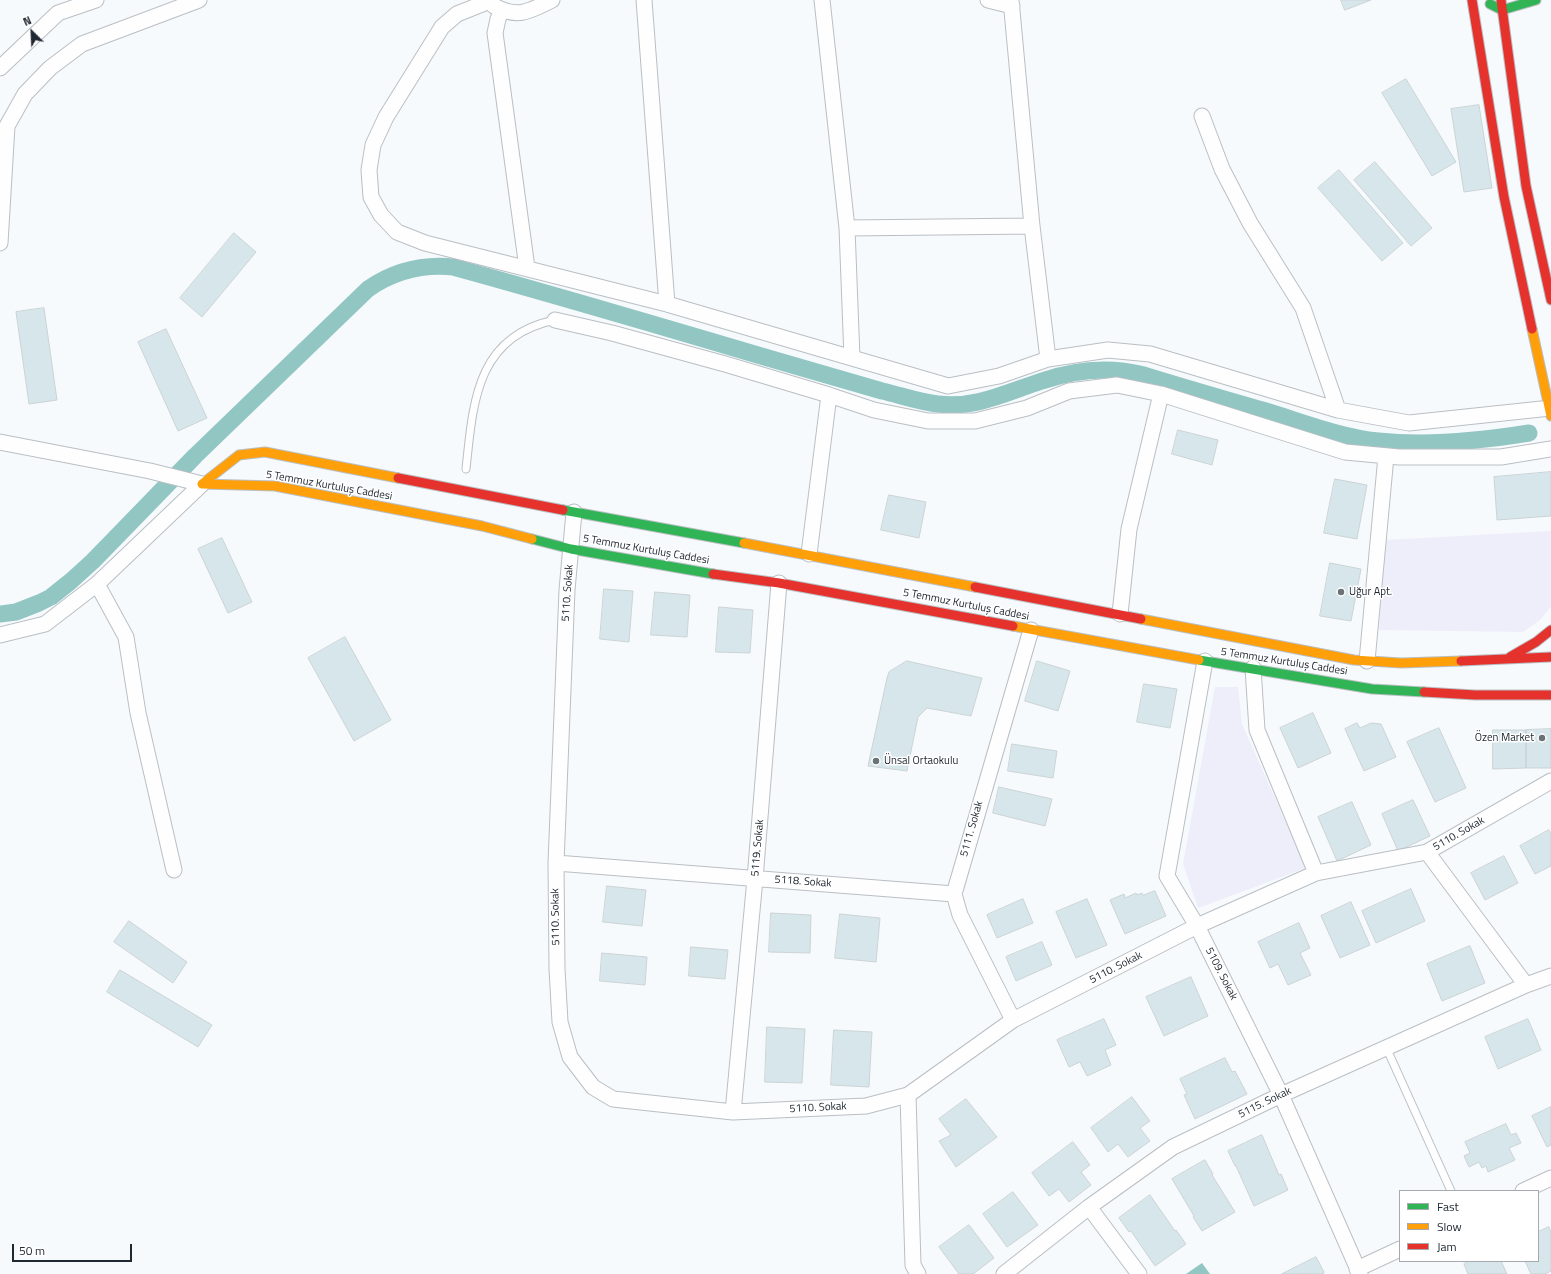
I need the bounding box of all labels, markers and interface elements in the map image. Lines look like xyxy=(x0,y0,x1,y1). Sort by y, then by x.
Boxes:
north arrow xyxy=(12,12,52,52)
text: N xyxy=(20,12,34,30)
street label: 5 Temmuz Kurtuluş Caddesi xyxy=(265,468,393,504)
street label: 5 Temmuz Kurtuluş Caddesi xyxy=(582,532,710,568)
street label: 5110. Sokak xyxy=(559,564,577,622)
place label: Uğur Apt. xyxy=(1349,585,1392,599)
street label: 5 Temmuz Kurtuluş Caddesi xyxy=(902,586,1030,624)
marker: Uğur Apt. xyxy=(1336,587,1346,597)
street label: 5 Temmuz Kurtuluş Caddesi xyxy=(1220,645,1348,679)
place label: Özen Market xyxy=(1475,731,1534,745)
marker: Özen Market xyxy=(1537,733,1547,743)
place label: Ünsal Ortaokulu xyxy=(884,754,958,768)
marker: Ünsal Ortaokulu xyxy=(871,756,881,766)
street label: 5111. Sokak xyxy=(958,800,986,858)
street label: 5110. Sokak xyxy=(1431,814,1487,854)
street label: 5119. Sokak xyxy=(749,819,767,877)
street label: 5118. Sokak xyxy=(774,873,832,891)
street label: 5110. Sokak xyxy=(549,888,563,946)
street label: 5109. Sokak xyxy=(1202,946,1240,1002)
street label: 5110. Sokak xyxy=(1088,949,1144,987)
street label: 5115. Sokak xyxy=(1236,1085,1294,1121)
street label: 5110. Sokak xyxy=(789,1100,847,1116)
legend xyxy=(1399,1190,1539,1262)
text: Fast xyxy=(1437,1197,1459,1216)
text: Slow xyxy=(1437,1217,1462,1236)
scale bar xyxy=(14,1236,134,1262)
text: Jam xyxy=(1437,1237,1457,1256)
text: 50 m xyxy=(19,1241,45,1260)

